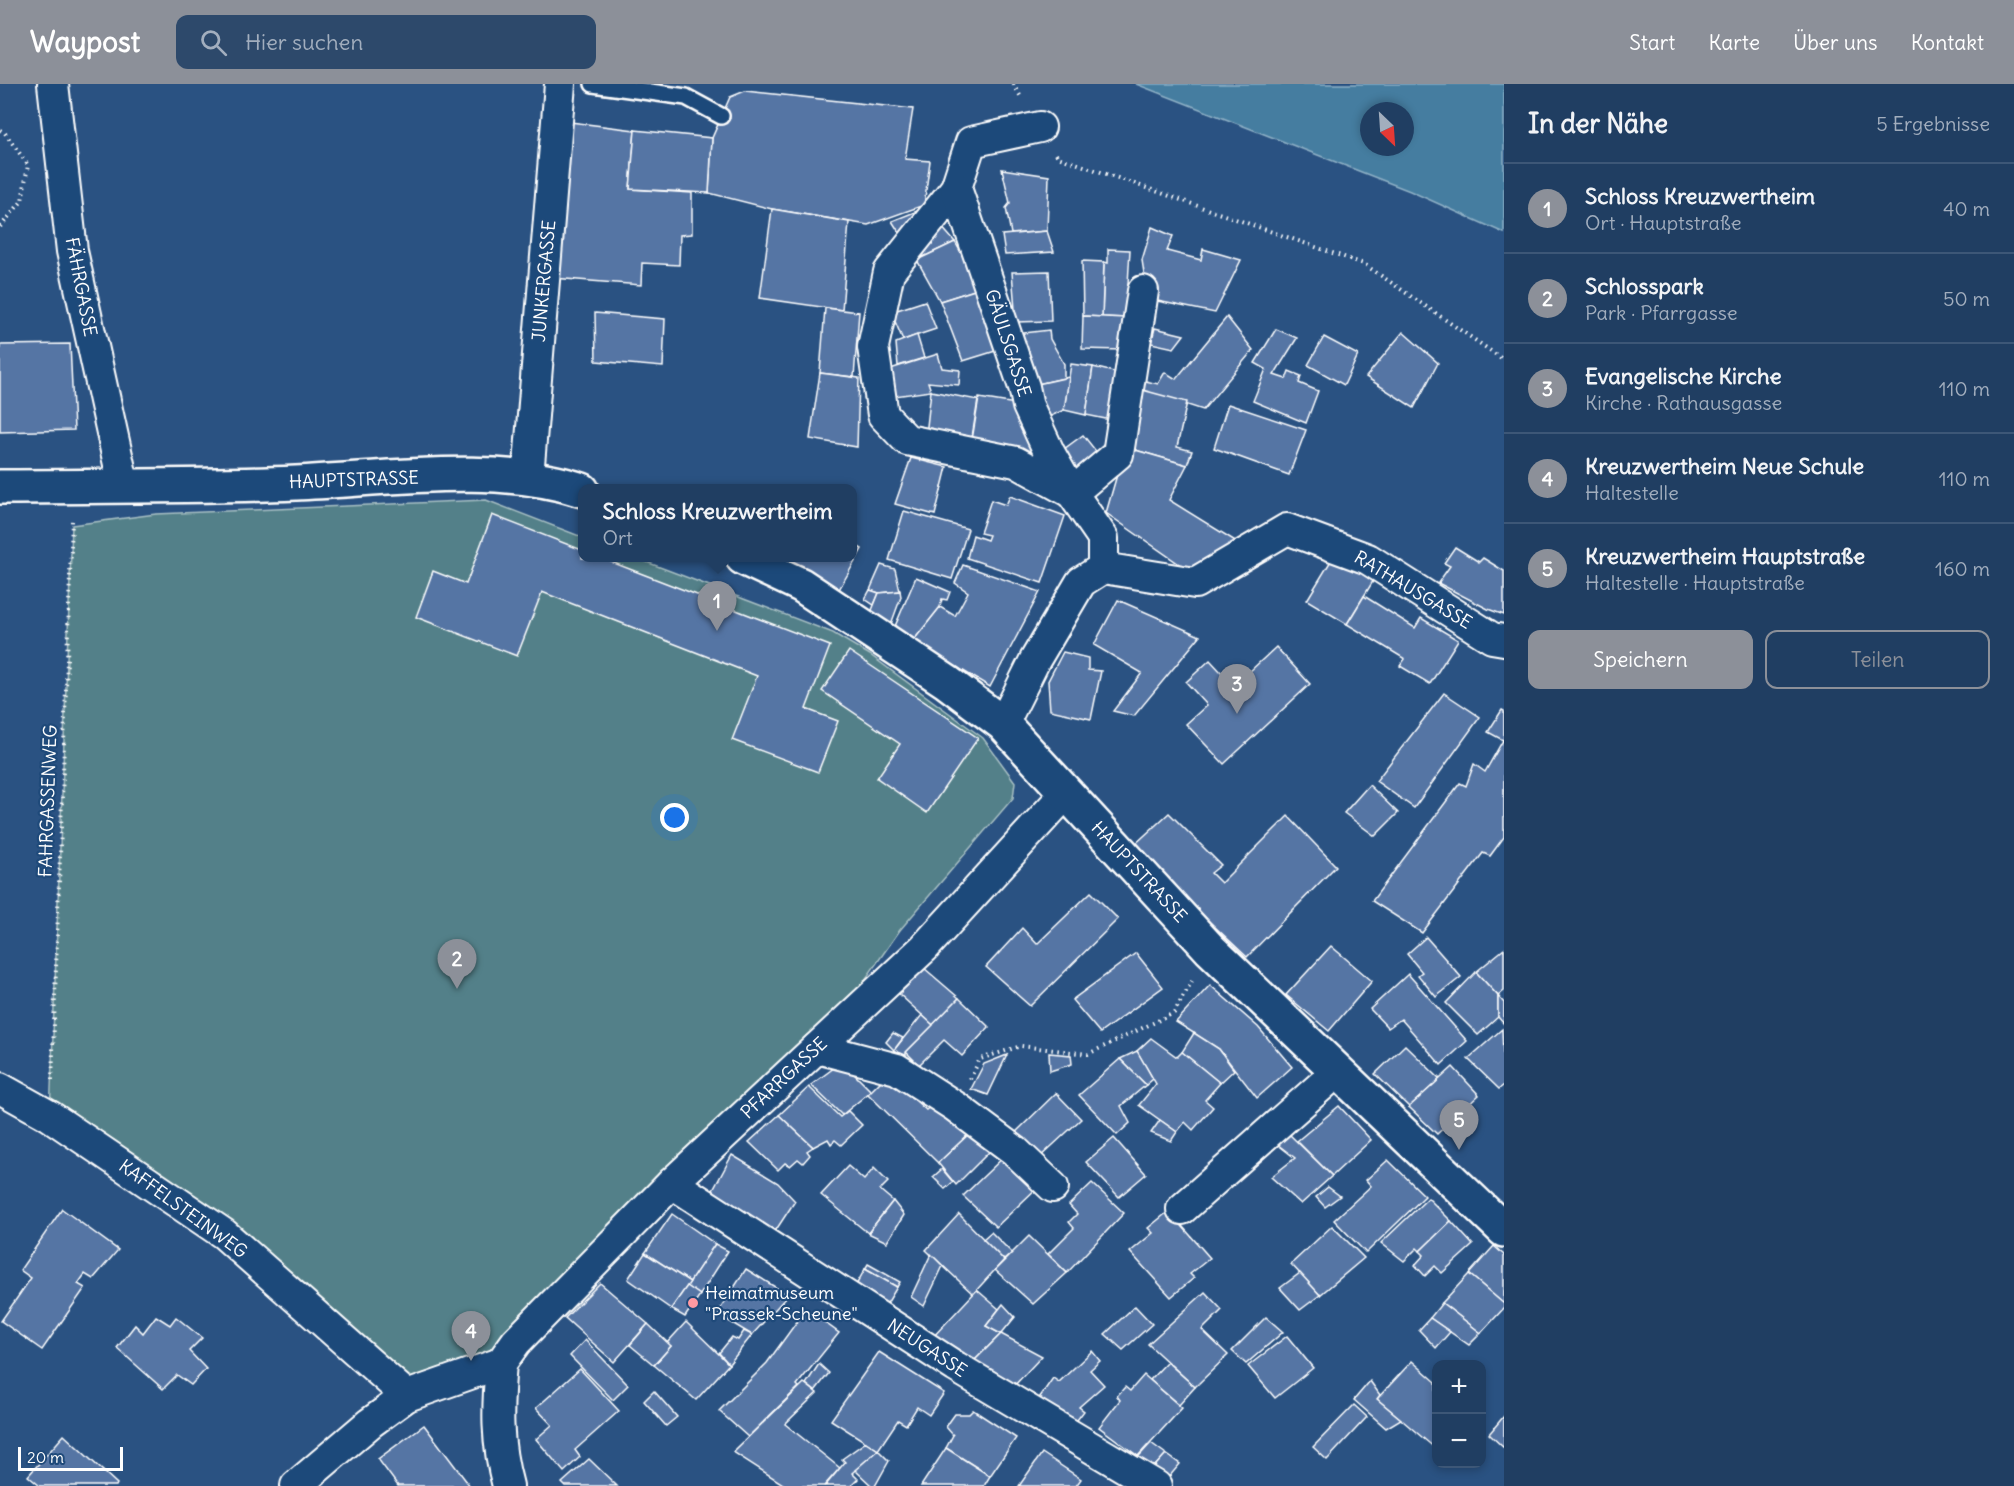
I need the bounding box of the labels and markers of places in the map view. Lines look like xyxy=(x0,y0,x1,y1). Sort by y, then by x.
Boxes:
pin: 1 xyxy=(698,582,736,631)
pin: 3 xyxy=(1218,664,1256,714)
pin: 2 xyxy=(438,940,476,989)
pin: 5 xyxy=(1440,1100,1478,1150)
place label: Heimatmuseum "Prassek-Scheune" xyxy=(705,1281,858,1325)
marker: Heimatmuseum "Prassek-Scheune" xyxy=(686,1296,700,1310)
pin: 4 xyxy=(452,1312,490,1361)

